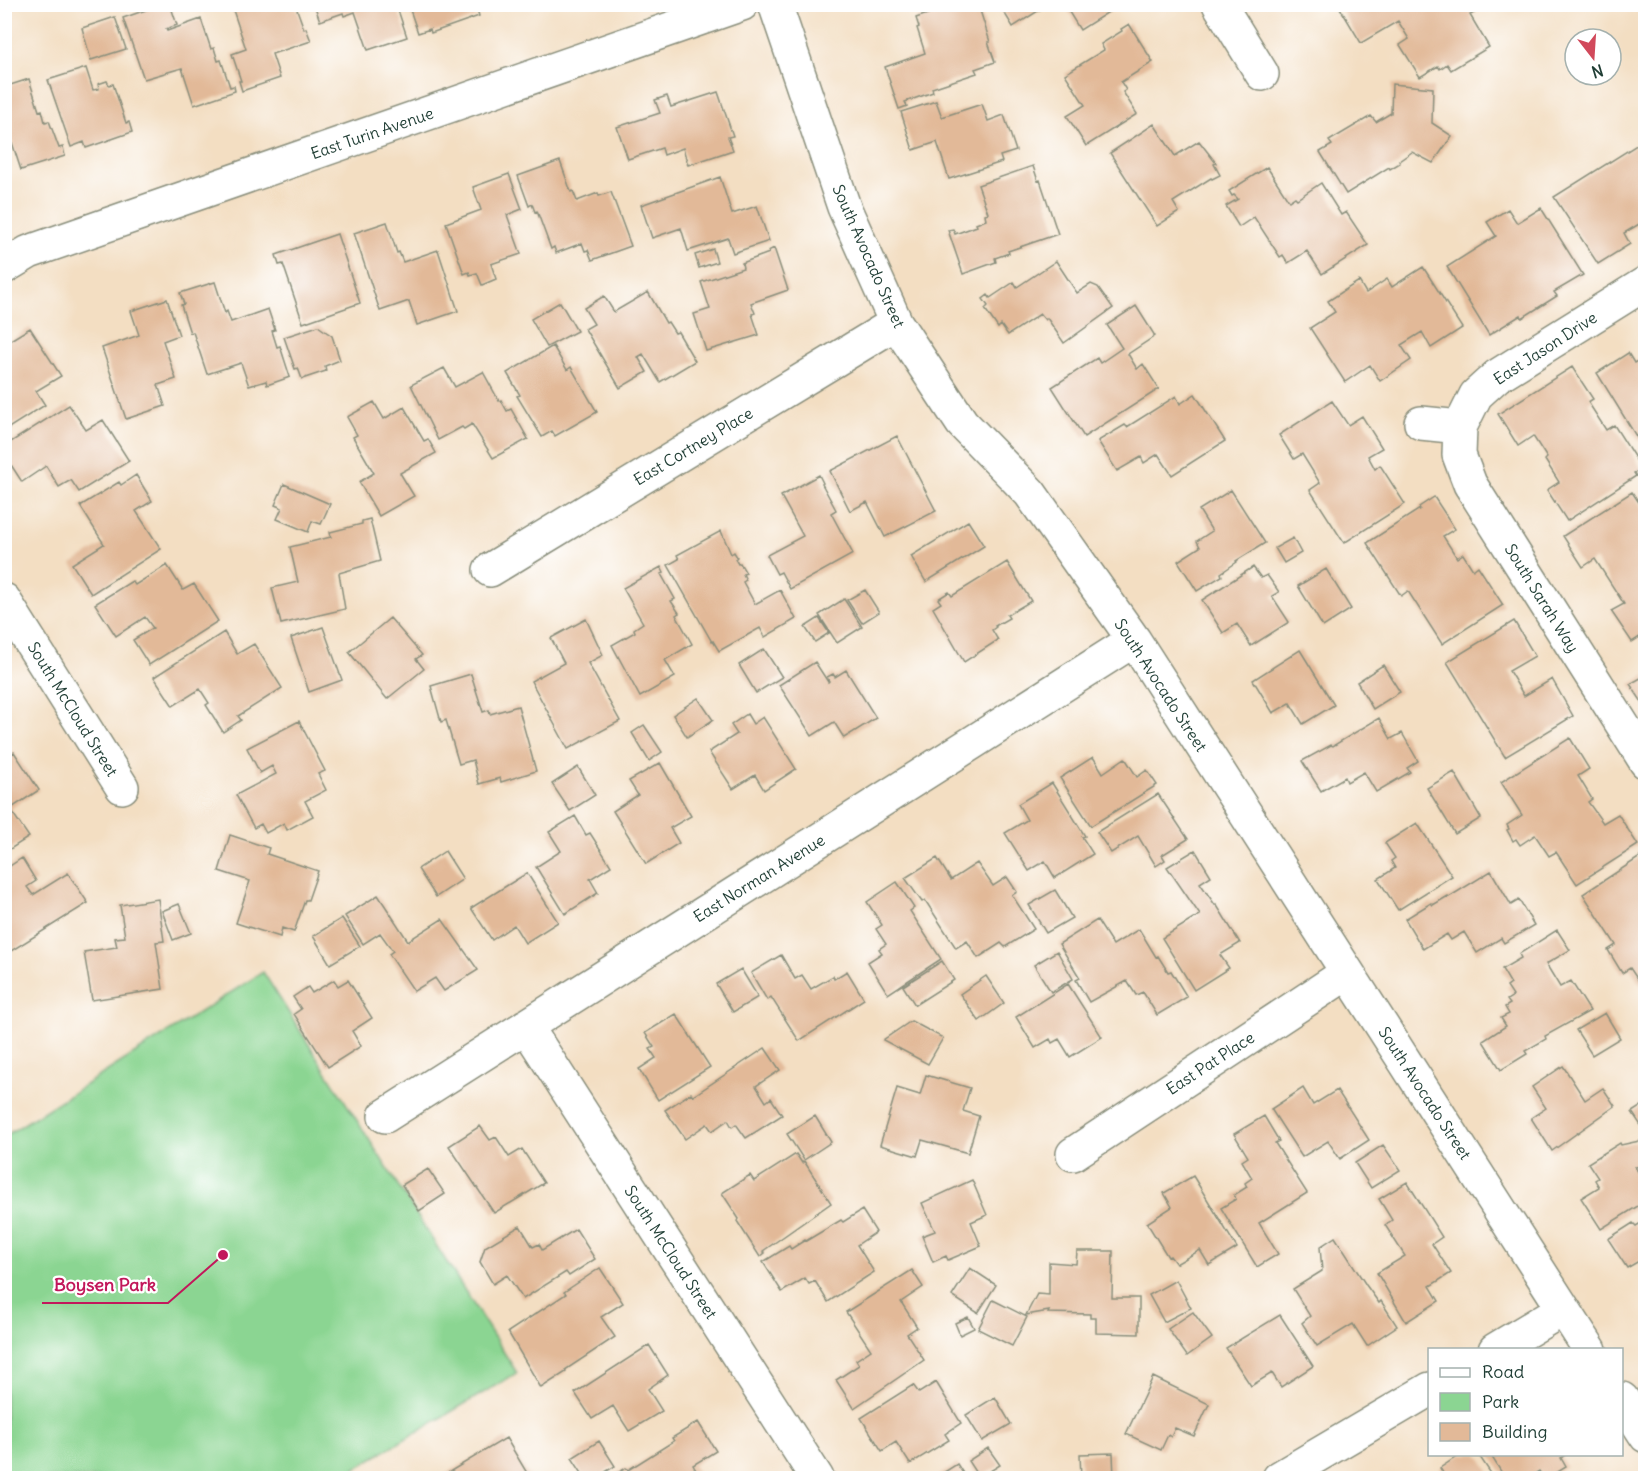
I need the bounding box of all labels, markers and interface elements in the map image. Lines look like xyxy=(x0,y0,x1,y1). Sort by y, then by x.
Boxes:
north arrow xyxy=(1563,27,1623,87)
text: N xyxy=(1589,60,1606,83)
street label: East Turin Avenue xyxy=(308,103,436,163)
street label: South Avocado Street xyxy=(828,181,910,331)
street label: East Jason Drive xyxy=(1490,307,1600,389)
street label: East Cortney Place xyxy=(630,403,756,489)
street label: South Sarah Way xyxy=(1501,540,1583,656)
street label: South Avocado Street xyxy=(1111,615,1212,756)
street label: South McCloud Street xyxy=(24,638,123,780)
street label: East Norman Avenue xyxy=(690,829,828,927)
street label: South Avocado Street xyxy=(1375,1023,1476,1164)
street label: East Pat Place xyxy=(1162,1027,1258,1099)
street label: South McCloud Street xyxy=(620,1182,722,1323)
callout: Boysen Park xyxy=(42,1267,168,1303)
text: Boysen Park xyxy=(54,1273,156,1296)
legend xyxy=(1428,1348,1623,1456)
text: Road xyxy=(1482,1360,1525,1383)
text: Park xyxy=(1482,1390,1519,1413)
text: Building xyxy=(1482,1420,1547,1443)

